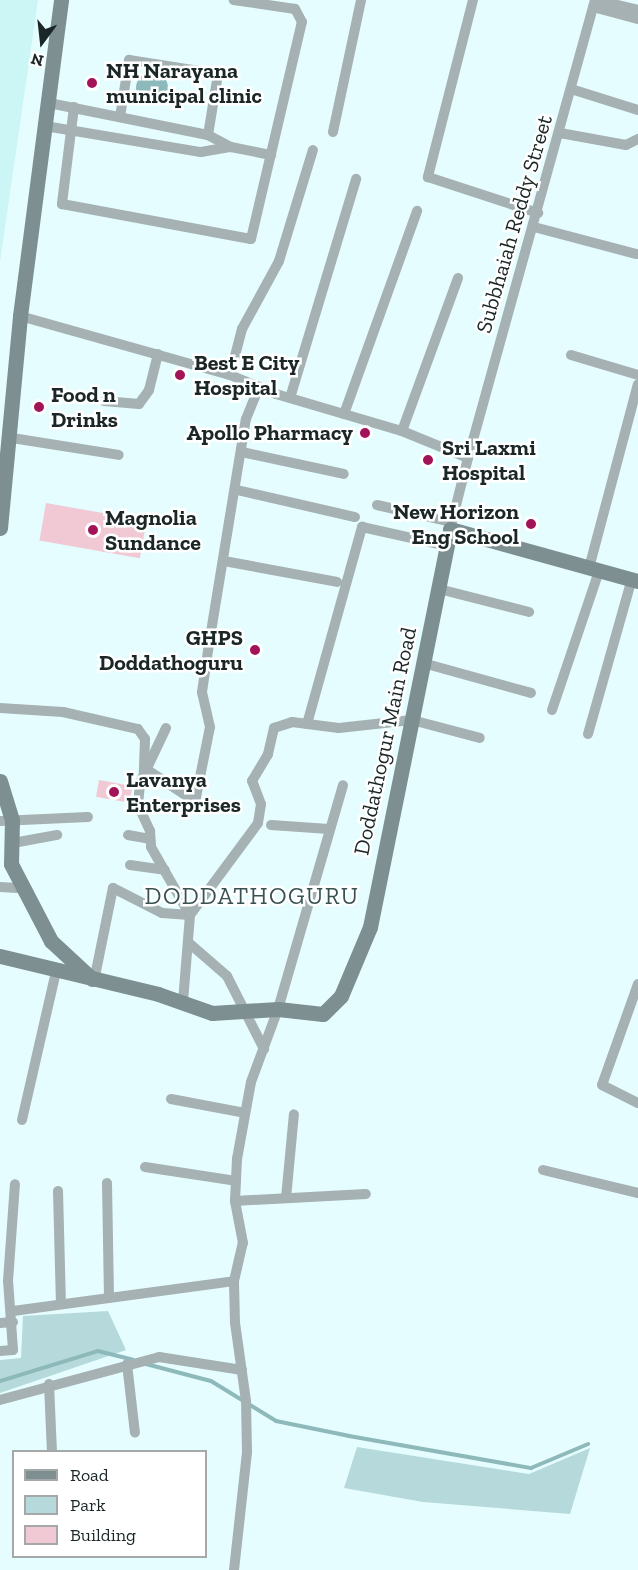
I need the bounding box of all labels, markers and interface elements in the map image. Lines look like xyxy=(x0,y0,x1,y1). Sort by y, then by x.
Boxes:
north arrow xyxy=(12,12,72,72)
text: N xyxy=(29,49,46,71)
place label: NH Narayana municipal clinic xyxy=(106,57,262,108)
marker: NH Narayana municipal clinic xyxy=(83,74,101,92)
street label: Subbhaiah Reddy Street xyxy=(470,112,558,336)
place label: Best E City Hospital xyxy=(194,349,299,400)
marker: Best E City Hospital xyxy=(171,366,189,384)
place label: Food n Drinks xyxy=(51,381,118,433)
marker: Food n Drinks xyxy=(32,400,46,414)
place label: Apollo Pharmacy xyxy=(187,420,353,446)
marker: Apollo Pharmacy xyxy=(358,426,372,440)
place label: Sri Laxmi Hospital xyxy=(442,434,536,486)
marker: Sri Laxmi Hospital xyxy=(419,451,437,469)
place label: New Horizon Eng School xyxy=(392,498,519,550)
place label: Magnolia Sundance xyxy=(105,504,201,556)
marker: New Horizon Eng School xyxy=(524,517,538,531)
marker: Magnolia Sundance xyxy=(86,523,100,537)
place label: GHPS Doddathoguru xyxy=(99,624,243,676)
street label: Doddathogur Main Road xyxy=(348,624,422,858)
marker: GHPS Doddathoguru xyxy=(248,643,262,657)
place label: Lavanya Enterprises xyxy=(126,766,241,818)
marker: Lavanya Enterprises xyxy=(107,785,121,799)
district label: DODDATHOGURU xyxy=(145,882,359,910)
legend xyxy=(12,1450,207,1558)
text: Road xyxy=(70,1464,109,1486)
text: Park xyxy=(70,1494,106,1516)
text: Building xyxy=(70,1524,136,1546)

